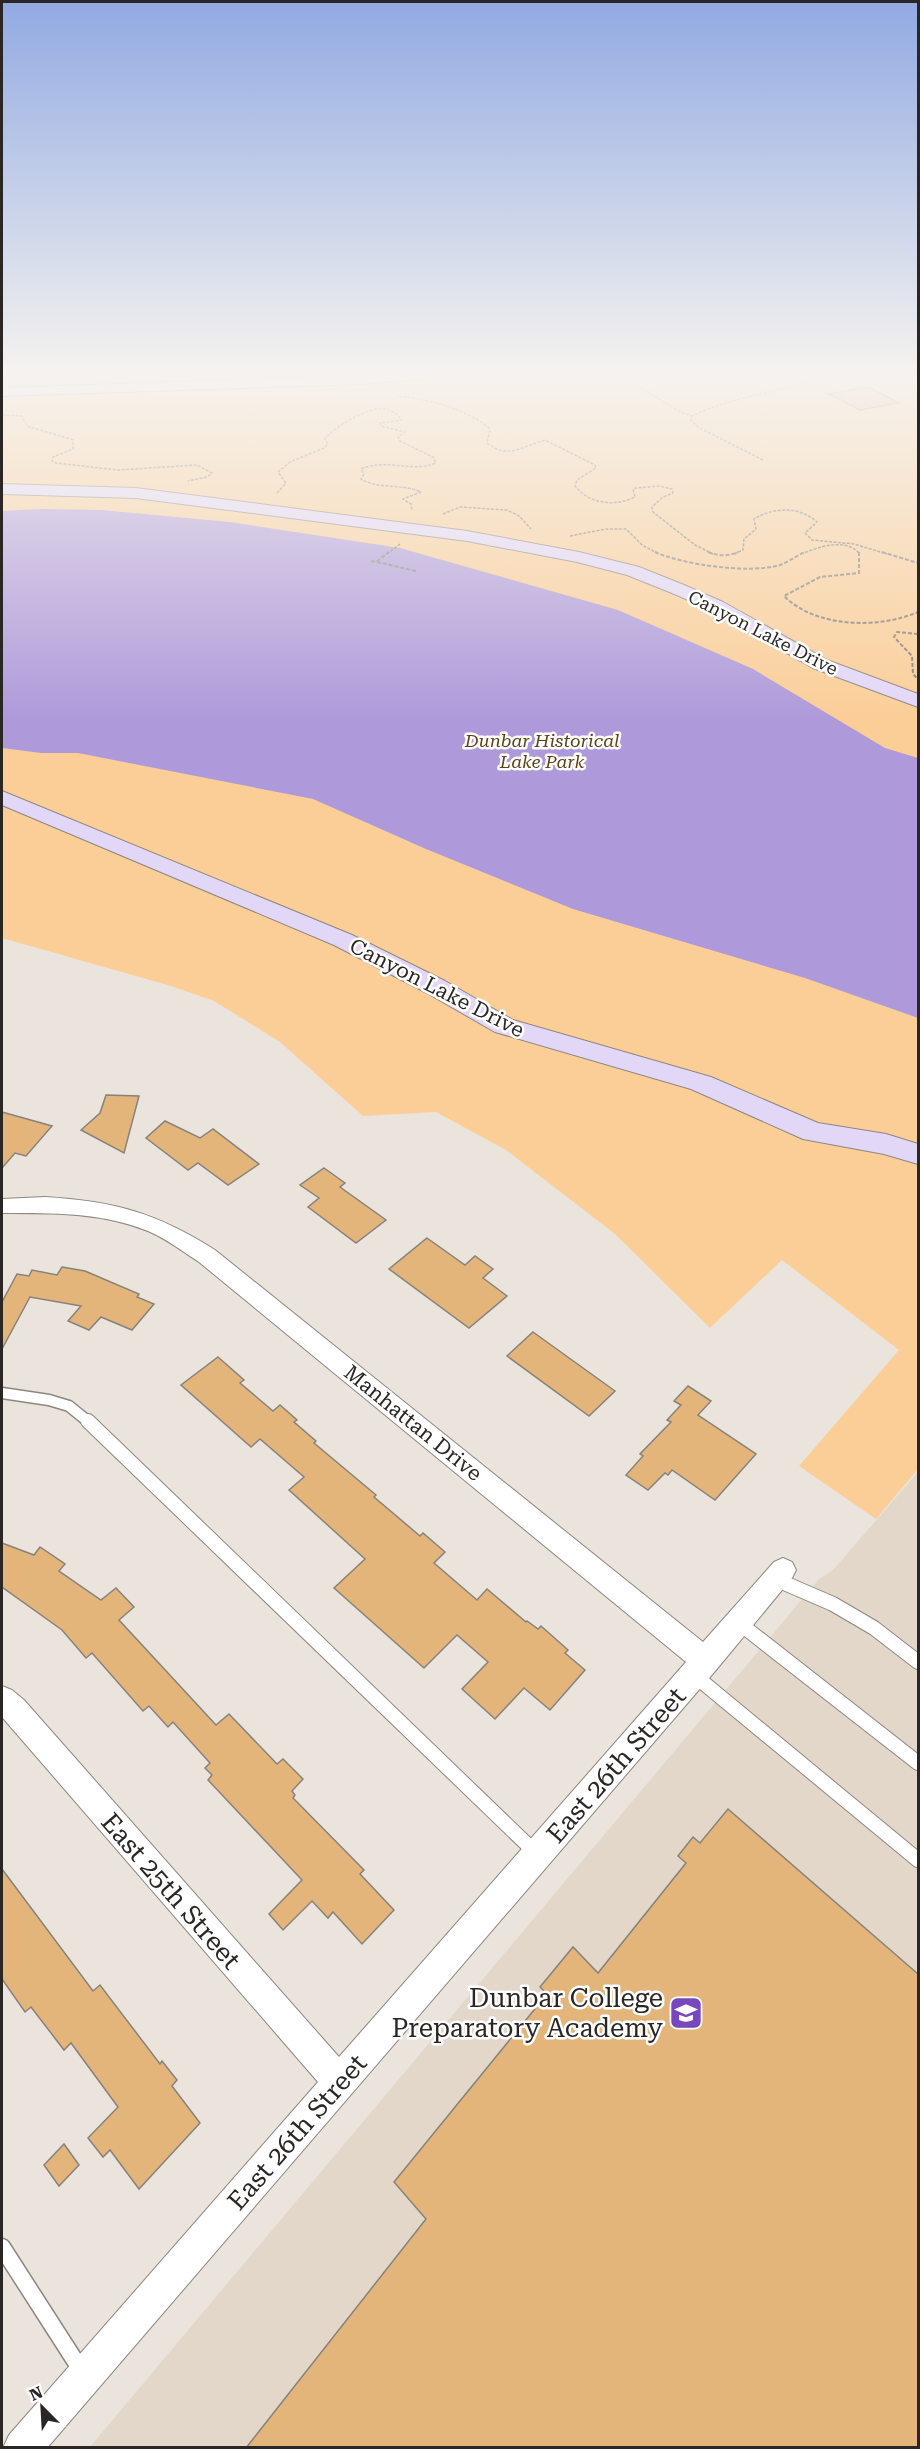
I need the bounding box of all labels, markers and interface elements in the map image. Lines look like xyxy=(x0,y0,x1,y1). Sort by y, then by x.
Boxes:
street label: Canyon Lake Drive xyxy=(685,586,842,679)
park label: Dunbar Historical Lake Park xyxy=(464,730,619,772)
street label: Canyon Lake Drive xyxy=(346,934,528,1042)
street label: Manhattan Drive xyxy=(339,1360,487,1486)
street label: East 26th Street xyxy=(540,1681,692,1849)
street label: East 25th Street xyxy=(95,1807,247,1975)
place label: Dunbar College Preparatory Academy xyxy=(392,1983,664,2043)
school or university icon: Dunbar College Preparatory Academy xyxy=(668,1995,704,2031)
street label: East 26th Street xyxy=(221,2048,373,2216)
north arrow xyxy=(12,2377,72,2437)
text: N xyxy=(27,2383,46,2405)

